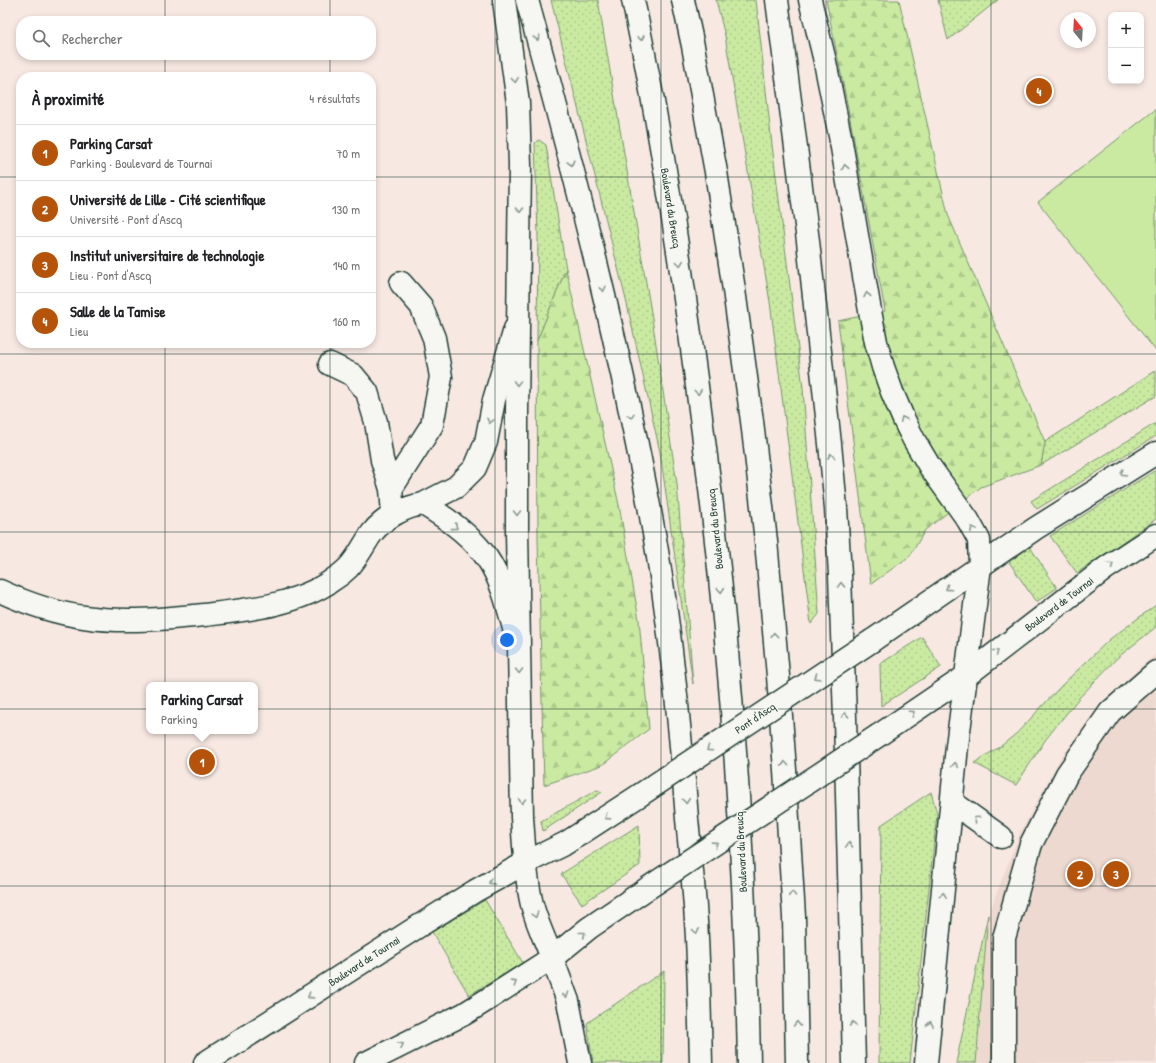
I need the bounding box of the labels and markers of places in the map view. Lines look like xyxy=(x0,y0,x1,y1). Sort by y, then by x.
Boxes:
pin: 4 xyxy=(1026,76,1052,106)
pin: 1 xyxy=(189,747,215,777)
pin: 2 xyxy=(1067,859,1093,889)
pin: 3 xyxy=(1103,859,1129,889)

